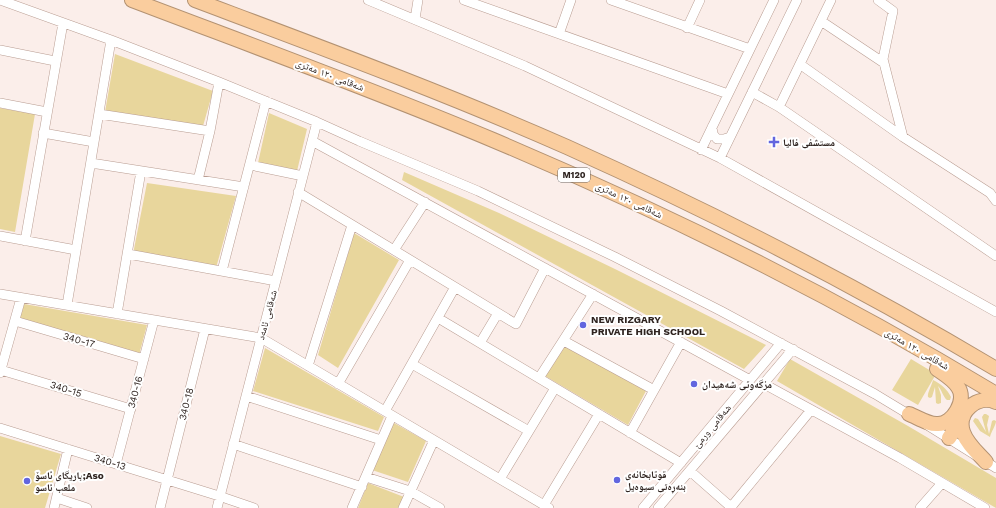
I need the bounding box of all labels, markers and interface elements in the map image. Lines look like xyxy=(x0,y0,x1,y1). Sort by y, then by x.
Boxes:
street label: شەقامی ١٢٠ مەتری xyxy=(294,57,366,94)
marker: مستشفى فاليا xyxy=(768,136,780,148)
place label: مستشفى فاليا xyxy=(783,137,835,149)
road number: M120 xyxy=(558,168,590,182)
street label: شەقامی ١٢٠ مەتری xyxy=(593,180,664,221)
street label: شەقامی ئامەد xyxy=(255,288,280,341)
place label: NEW RIZGARY PRIVATE HIGH SCHOOL xyxy=(591,314,705,337)
marker: NEW RIZGARY PRIVATE HIGH SCHOOL xyxy=(578,320,588,330)
street label: شەقامی ١٢٠ مەتری xyxy=(882,326,951,373)
street label: 340-17 xyxy=(62,330,96,350)
street label: 340-16 xyxy=(125,375,145,409)
street label: 340-15 xyxy=(49,379,83,399)
marker: مزگەوتی شەهیدان xyxy=(689,379,699,389)
place label: مزگەوتی شەهیدان xyxy=(702,379,772,391)
street label: 340-18 xyxy=(177,387,195,421)
street label: شەقامی ورمێ xyxy=(691,402,734,450)
street label: 340-13 xyxy=(93,452,127,472)
place label: قوتابخانەی بنەڕەتی سیوەیل xyxy=(625,469,686,493)
place label: یاریگای ئاسۆ;Aso ملعب ئاسو xyxy=(35,470,104,494)
marker: قوتابخانەی بنەڕەتی سیوەیل xyxy=(612,475,622,485)
marker: یاریگای ئاسۆ;Aso ملعب ئاسو xyxy=(22,476,32,486)

